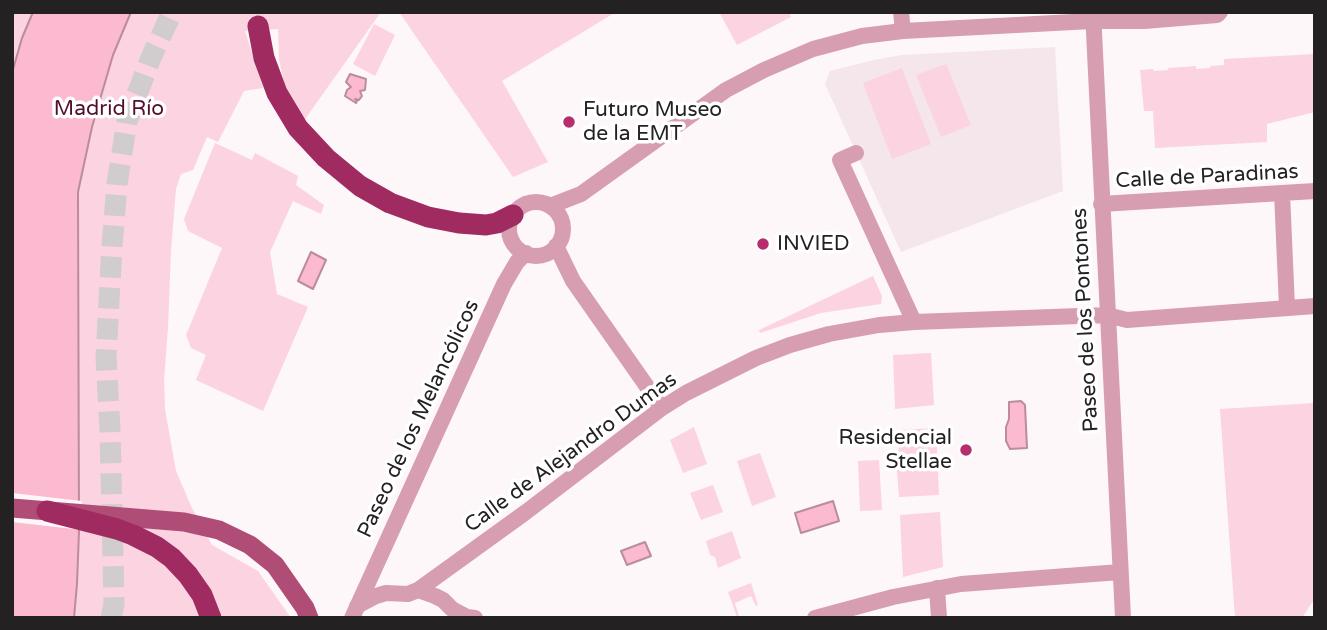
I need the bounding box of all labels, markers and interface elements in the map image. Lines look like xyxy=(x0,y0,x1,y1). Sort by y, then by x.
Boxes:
park label: Madrid Río xyxy=(54,96,164,122)
place label: Futuro Museo de la EMT xyxy=(583,97,722,147)
marker: Futuro Museo de la EMT xyxy=(561,114,577,130)
street label: Calle de Paradinas xyxy=(1115,160,1299,194)
street label: Paseo de los Pontones xyxy=(1068,207,1104,433)
place label: INVIED xyxy=(777,231,850,257)
marker: INVIED xyxy=(755,236,771,252)
street label: Paseo de los Melancólicos xyxy=(353,296,485,542)
street label: Calle de Alejandro Dumas xyxy=(460,368,682,538)
place label: Residencial Stellae xyxy=(838,425,952,475)
marker: Residencial Stellae xyxy=(958,442,974,458)

